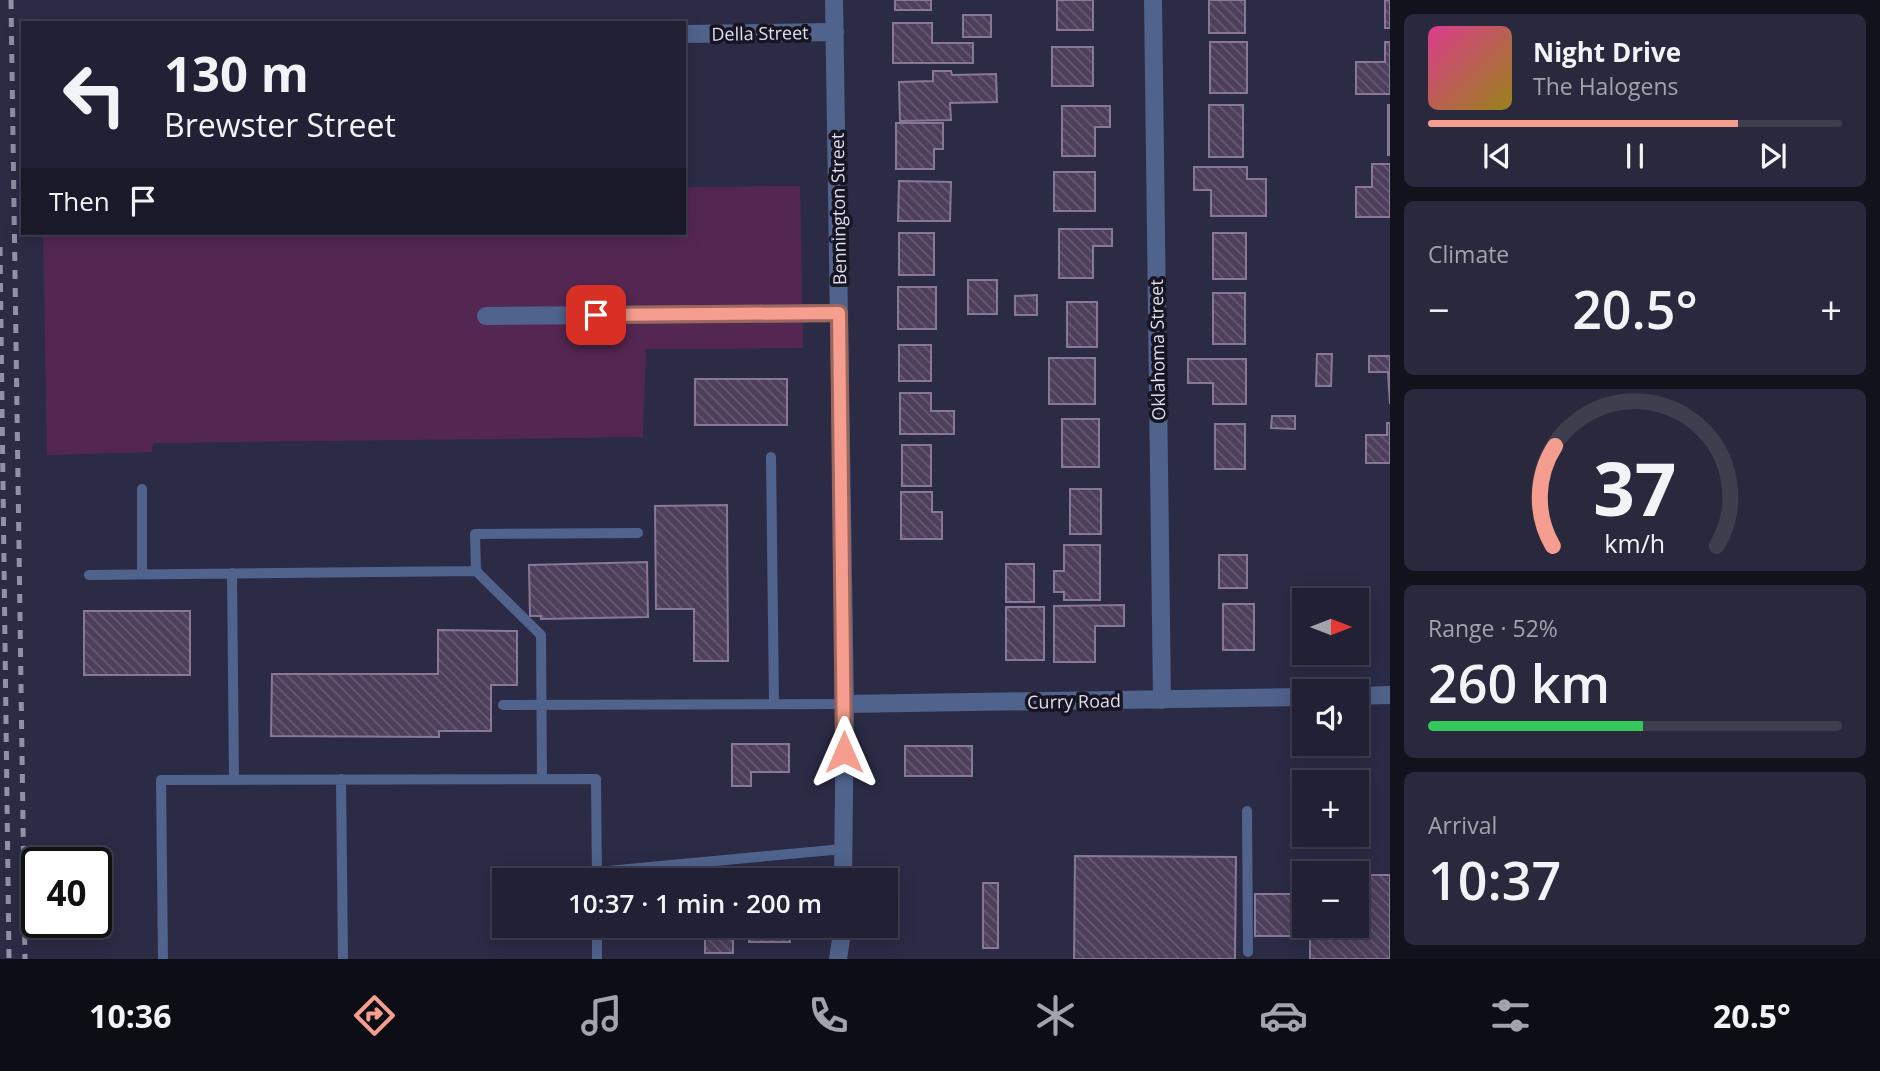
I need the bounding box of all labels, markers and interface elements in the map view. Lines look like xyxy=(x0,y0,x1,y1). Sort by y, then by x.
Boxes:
street label: Della Street xyxy=(711,20,809,46)
text: Night Drive xyxy=(1533,34,1681,70)
text: 130 m xyxy=(164,40,309,106)
icon: left xyxy=(49,49,140,140)
text: The Halogens xyxy=(1533,70,1679,102)
text: Brewster Street xyxy=(164,103,396,146)
street label: Bennington Street xyxy=(825,133,851,285)
icon: previous xyxy=(1478,137,1516,175)
icon: pause xyxy=(1616,137,1654,175)
icon: next xyxy=(1754,137,1792,175)
icon: arrive xyxy=(124,182,162,220)
text: Then xyxy=(49,183,110,219)
text: Climate xyxy=(1428,238,1509,270)
text: 20.5° xyxy=(1572,273,1698,344)
street label: Oklahoma Street xyxy=(1144,279,1170,421)
text: − xyxy=(1428,283,1450,335)
text: + xyxy=(1820,283,1842,335)
pin xyxy=(566,285,626,345)
icon: arrive xyxy=(577,296,615,334)
text: 37 xyxy=(1593,438,1677,537)
text: km/h xyxy=(1605,525,1665,559)
north arrow xyxy=(1292,588,1368,665)
map controls xyxy=(1292,588,1369,938)
text: Range · 52% xyxy=(1428,612,1558,644)
text: 260 km xyxy=(1428,647,1610,718)
button: sound xyxy=(1292,679,1369,756)
street label: Curry Road xyxy=(1027,688,1121,714)
position arrow xyxy=(807,715,881,789)
button: + xyxy=(1292,770,1369,847)
text: Arrival xyxy=(1428,809,1497,841)
text: 10:37 xyxy=(1428,844,1561,915)
speed limit sign: 40 xyxy=(21,847,112,938)
button: − xyxy=(1292,861,1369,938)
text: 10:37 · 1 min · 200 m xyxy=(568,885,822,921)
icon: directions xyxy=(350,991,399,1040)
icon: music xyxy=(577,991,626,1040)
icon: phone xyxy=(804,991,853,1040)
icon: climate xyxy=(1031,991,1080,1040)
icon: car xyxy=(1259,991,1308,1040)
icon: filters xyxy=(1486,991,1535,1040)
text: 10:36 xyxy=(89,994,171,1037)
text: 20.5° xyxy=(1713,994,1791,1037)

